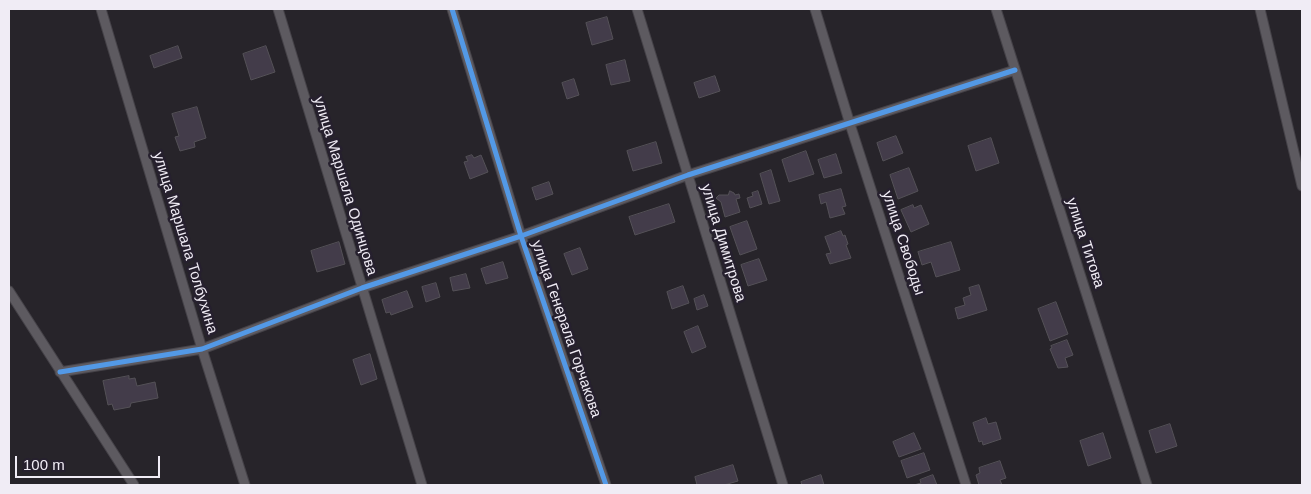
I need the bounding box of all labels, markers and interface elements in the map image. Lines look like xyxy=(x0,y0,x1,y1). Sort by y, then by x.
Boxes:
street label: улица Маршала Одинцова xyxy=(309,94,381,278)
street label: улица Маршала Толбухина xyxy=(149,150,221,336)
street label: улица Димитрова xyxy=(697,182,749,304)
street label: улица Свободы xyxy=(878,189,928,297)
street label: улица Титова xyxy=(1062,196,1108,290)
street label: улица Генерала Горчакова xyxy=(527,238,605,420)
scale bar xyxy=(18,446,162,478)
text: 100 m xyxy=(23,456,65,473)

